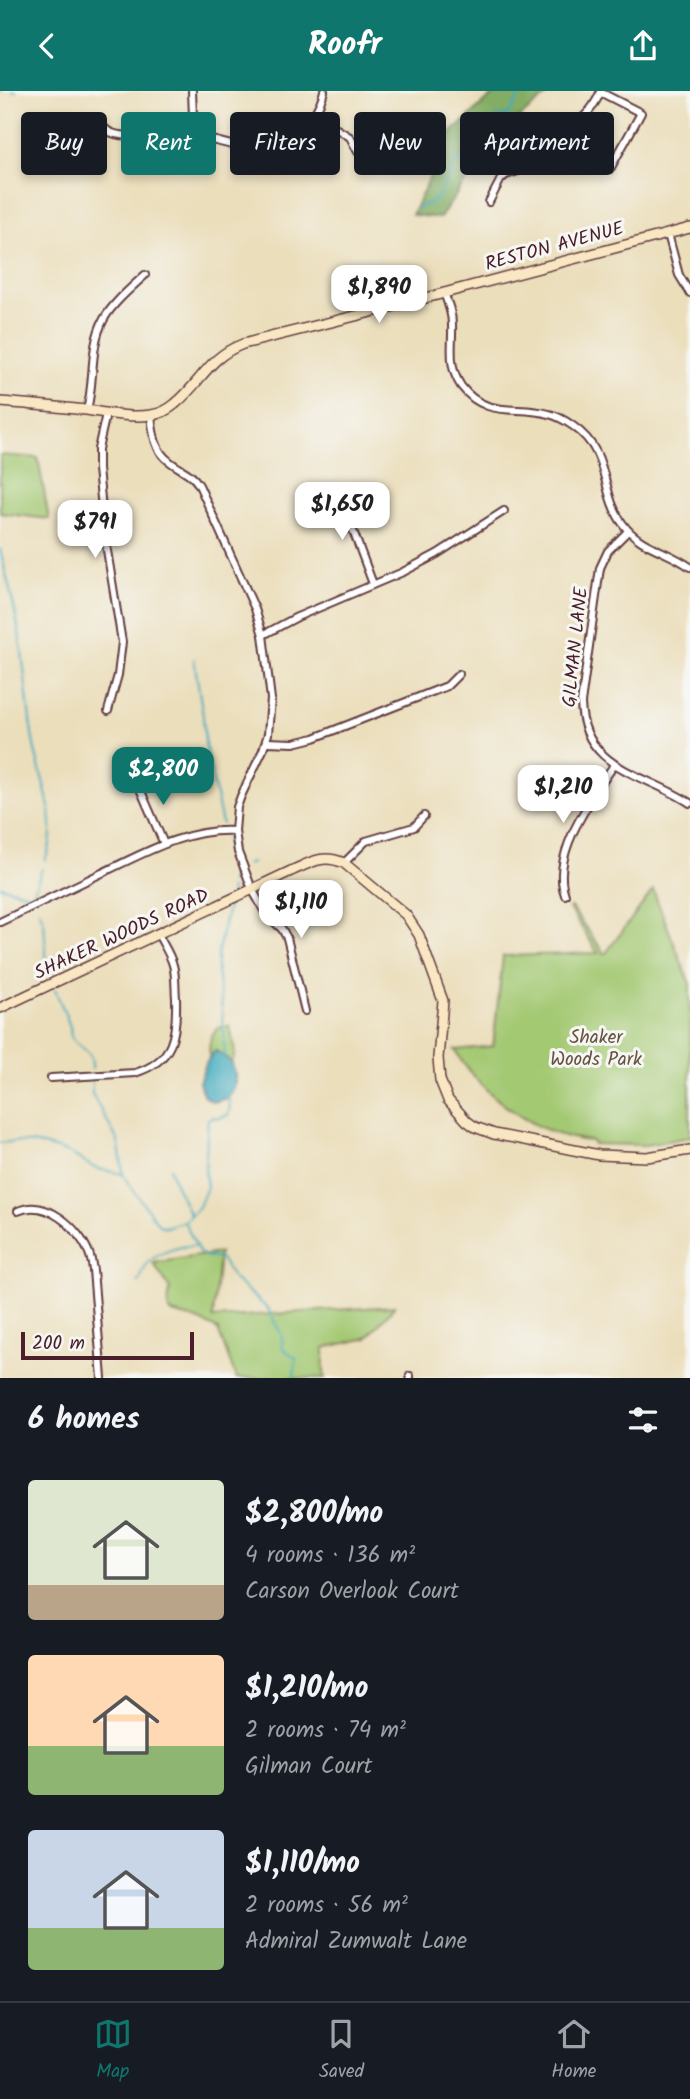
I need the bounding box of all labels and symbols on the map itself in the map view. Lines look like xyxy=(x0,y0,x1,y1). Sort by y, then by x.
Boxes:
street label: RESTON AVENUE xyxy=(482,214,628,280)
pin: $1,890 xyxy=(322,265,436,325)
pin: $1,650 xyxy=(285,483,399,542)
pin: $791 xyxy=(54,501,136,560)
street label: GILMAN LANE xyxy=(555,585,597,709)
pin: $2,800 xyxy=(106,747,220,807)
pin: $1,210 xyxy=(506,765,620,825)
street label: SHAKER WOODS ROAD xyxy=(29,881,214,989)
pin: $1,110 xyxy=(244,881,358,940)
park label: Shaker Woods Park xyxy=(550,1023,642,1075)
scale bar xyxy=(21,1329,194,1361)

